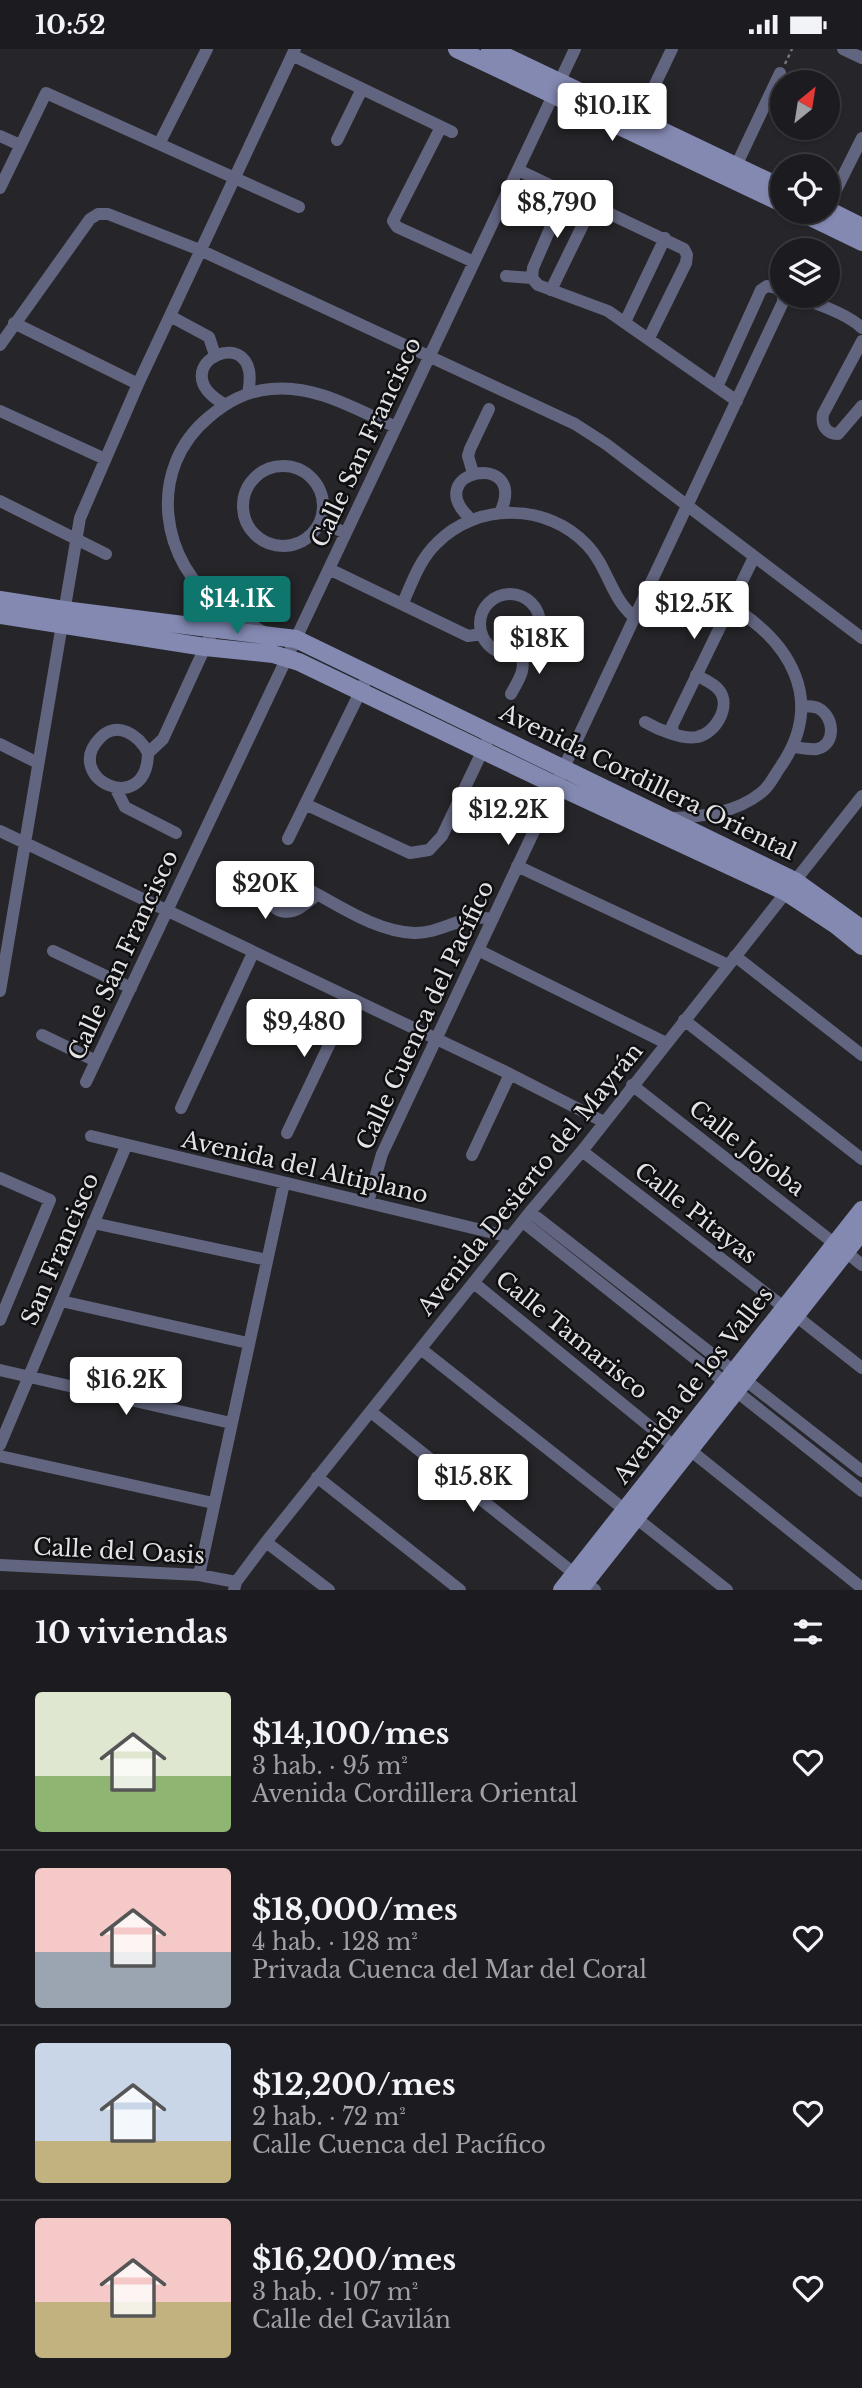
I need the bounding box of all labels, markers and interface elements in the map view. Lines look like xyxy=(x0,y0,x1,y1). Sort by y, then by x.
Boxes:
text: 10:52 xyxy=(35,9,106,41)
north arrow xyxy=(770,70,840,140)
map controls xyxy=(770,70,840,308)
pin: $10.1K xyxy=(555,83,669,143)
text: $10.1K xyxy=(574,92,650,120)
button: locate xyxy=(770,154,840,224)
pin: $8,790 xyxy=(500,181,614,240)
text: $8,790 xyxy=(517,189,597,217)
button: layers xyxy=(770,238,840,308)
street label: Calle San Francisco xyxy=(305,332,427,552)
pin: $14.1K xyxy=(180,577,294,636)
pin: $12.5K xyxy=(637,581,751,641)
text: $14.1K xyxy=(199,585,275,613)
text: $12.5K xyxy=(655,590,733,618)
pin: $18K xyxy=(498,617,580,676)
text: $18K xyxy=(510,625,568,653)
street label: Avenida Cordillera Oriental xyxy=(495,698,801,866)
pin: $12.2K xyxy=(451,787,565,847)
text: $12.2K xyxy=(468,796,548,824)
street label: Calle San Francisco xyxy=(62,845,184,1065)
pin: $20K xyxy=(224,861,306,921)
text: $20K xyxy=(232,870,298,898)
street label: Calle Cuenca del Pacífico xyxy=(350,876,500,1154)
pin: $9,480 xyxy=(247,999,361,1059)
text: $9,480 xyxy=(263,1008,345,1036)
street label: Avenida Desierto del Mayrán xyxy=(411,1037,649,1322)
street label: Calle Jojoba xyxy=(684,1094,811,1202)
street label: Avenida del Altiplano xyxy=(178,1125,431,1209)
street label: Calle Pitayas xyxy=(629,1156,763,1270)
street label: San Francisco xyxy=(15,1169,105,1329)
street label: Calle Tamarisco xyxy=(490,1265,654,1405)
street label: Avenida de los Valles xyxy=(607,1281,779,1490)
pin: $16.2K xyxy=(69,1357,183,1417)
text: $16.2K xyxy=(86,1366,166,1394)
pin: $15.8K xyxy=(416,1455,530,1514)
text: $15.8K xyxy=(434,1463,512,1491)
street label: Calle del Oasis xyxy=(33,1533,205,1569)
icon: filters xyxy=(789,1613,827,1651)
text: 10 viviendas xyxy=(35,1614,228,1651)
text: $14,100/mes xyxy=(252,1715,450,1752)
icon: home xyxy=(91,1720,175,1804)
icon: heart xyxy=(789,1743,827,1781)
text: 3 hab. · 95 m² xyxy=(252,1752,408,1780)
text: Avenida Cordillera Oriental xyxy=(252,1780,578,1808)
text: $18,000/mes xyxy=(252,1891,458,1928)
icon: home xyxy=(91,1896,175,1980)
icon: heart xyxy=(789,1919,827,1957)
text: 4 hab. · 128 m² xyxy=(252,1928,418,1956)
text: Privada Cuenca del Mar del Coral xyxy=(252,1956,647,1984)
text: $12,200/mes xyxy=(252,2066,456,2103)
icon: home xyxy=(91,2071,175,2155)
icon: heart xyxy=(789,2094,827,2132)
text: 2 hab. · 72 m² xyxy=(252,2103,406,2131)
text: Calle Cuenca del Pacífico xyxy=(252,2131,546,2159)
text: $16,200/mes xyxy=(252,2241,456,2278)
icon: home xyxy=(91,2246,175,2330)
icon: heart xyxy=(789,2269,827,2307)
text: 3 hab. · 107 m² xyxy=(252,2278,418,2306)
text: Calle del Gavilán xyxy=(252,2306,451,2334)

